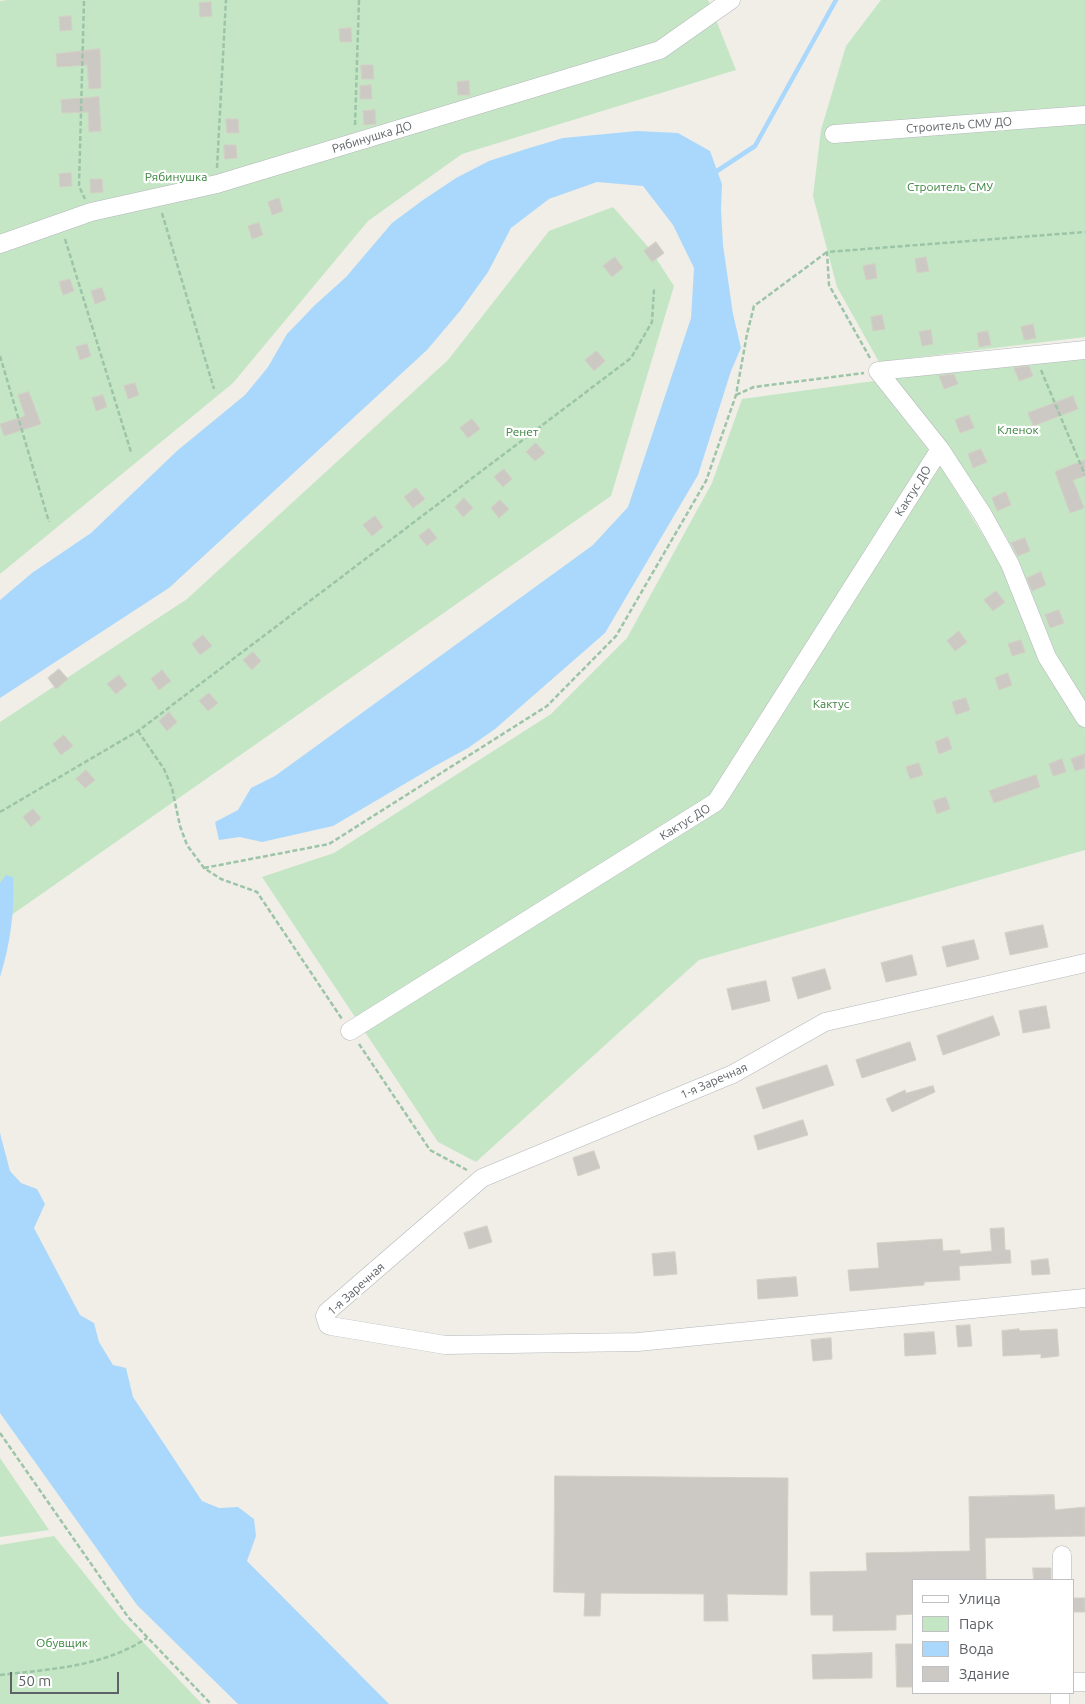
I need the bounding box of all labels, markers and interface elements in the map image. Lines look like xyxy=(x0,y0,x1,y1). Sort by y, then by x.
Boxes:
street label: Строитель СМУ ДО xyxy=(905,114,1013,136)
street label: Рябинушка ДО xyxy=(330,118,414,156)
park label: Рябинушка xyxy=(145,170,207,184)
park label: Строитель СМУ xyxy=(907,180,993,194)
park label: Кленок xyxy=(997,423,1039,437)
park label: Ренет xyxy=(506,425,538,439)
street label: Кактус ДО xyxy=(892,463,934,519)
park label: Кактус xyxy=(813,697,849,711)
street label: Кактус ДО xyxy=(657,801,713,843)
street label: 1-я Заречная xyxy=(678,1060,750,1102)
street label: 1-я Заречная xyxy=(324,1260,388,1318)
legend xyxy=(912,1579,1075,1694)
text: Улица xyxy=(959,1590,1001,1607)
text: Парк xyxy=(959,1615,994,1632)
park label: Обувщик xyxy=(36,1636,88,1650)
text: Вода xyxy=(959,1640,994,1657)
scale bar xyxy=(12,1662,121,1694)
text: Здание xyxy=(959,1665,1010,1682)
text: 50 m xyxy=(18,1672,51,1689)

